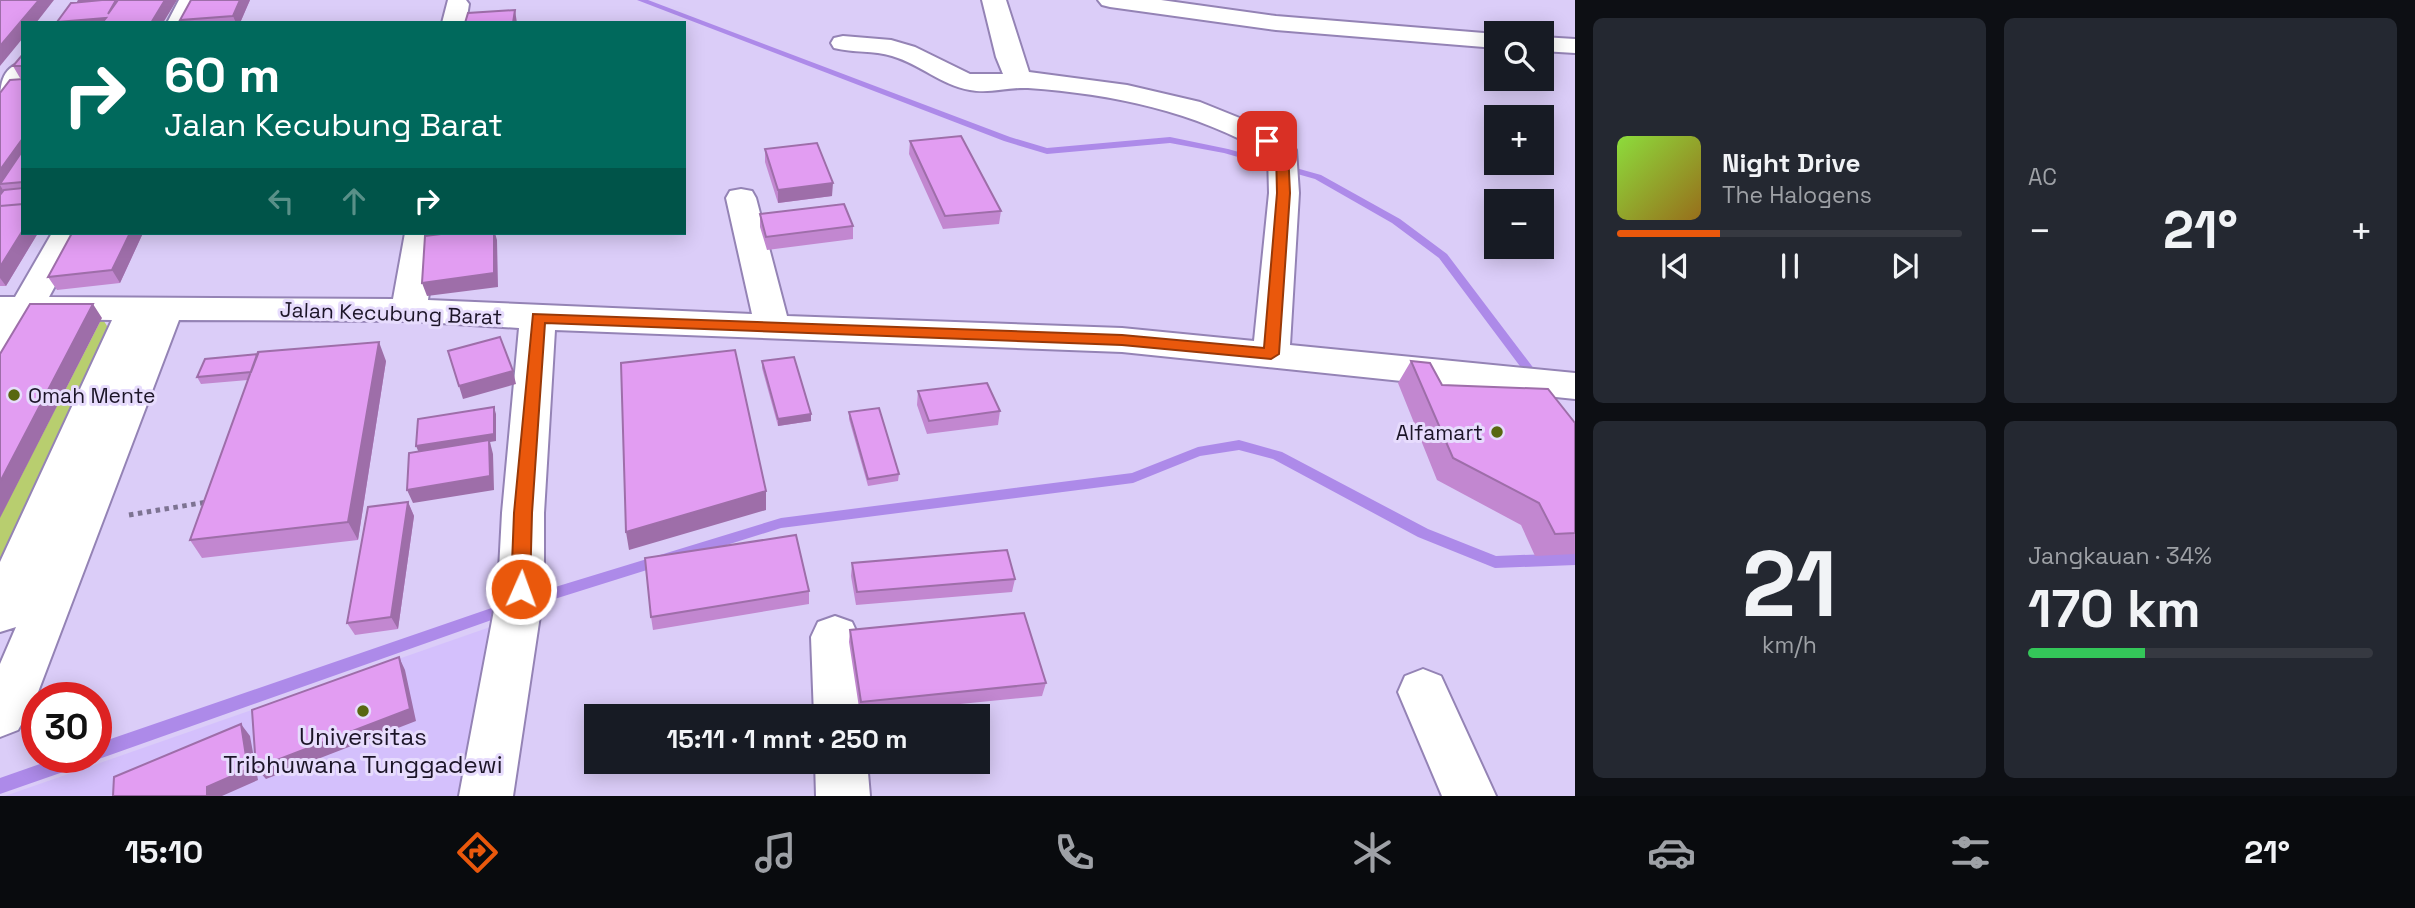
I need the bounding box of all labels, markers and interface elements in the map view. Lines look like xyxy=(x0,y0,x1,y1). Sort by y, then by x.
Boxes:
map controls xyxy=(1484,21,1554,259)
button: search xyxy=(1484,21,1554,91)
text: 60 m xyxy=(164,44,280,106)
icon: right xyxy=(49,49,140,140)
text: Jalan Kecubung Barat xyxy=(164,105,503,145)
button: + xyxy=(1484,105,1554,175)
pin xyxy=(1237,111,1297,171)
icon: arrive xyxy=(1248,122,1286,160)
text: Night Drive xyxy=(1722,146,1860,180)
text: AC xyxy=(2028,162,2057,192)
text: The Halogens xyxy=(1722,180,1872,210)
icon: left xyxy=(262,182,300,220)
icon: ahead xyxy=(335,182,373,220)
icon: right xyxy=(408,182,446,220)
button: − xyxy=(1484,189,1554,259)
text: 21° xyxy=(2163,197,2238,263)
text: − xyxy=(2028,207,2052,255)
text: + xyxy=(2349,207,2373,255)
icon: previous xyxy=(1656,247,1694,285)
icon: pause xyxy=(1771,247,1809,285)
icon: next xyxy=(1886,247,1924,285)
street label: Jalan Kecubung Barat xyxy=(279,296,503,330)
place label: Omah Mente xyxy=(28,382,155,409)
marker: Omah Mente xyxy=(6,387,22,403)
place label: Alfamart xyxy=(1396,419,1483,446)
marker: Alfamart xyxy=(1489,424,1505,440)
text: 21 xyxy=(1742,526,1837,643)
text: Jangkauan · 34% xyxy=(2028,541,2212,571)
position arrow xyxy=(484,552,558,626)
text: 170 km xyxy=(2028,576,2201,642)
text: km/h xyxy=(1762,630,1817,660)
speed limit sign: 30 xyxy=(21,682,112,773)
marker: Universitas Tribhuwana Tunggadewi xyxy=(355,703,371,719)
place label: Universitas Tribhuwana Tunggadewi xyxy=(223,721,503,780)
text: 15:11 · 1 mnt · 250 m xyxy=(666,722,908,756)
icon: directions xyxy=(453,828,502,877)
icon: music xyxy=(751,828,800,877)
icon: phone xyxy=(1050,828,1099,877)
icon: climate xyxy=(1348,828,1397,877)
icon: car xyxy=(1647,828,1696,877)
icon: filters xyxy=(1946,828,1995,877)
text: 15:10 xyxy=(125,832,203,872)
text: 21° xyxy=(2244,832,2290,872)

